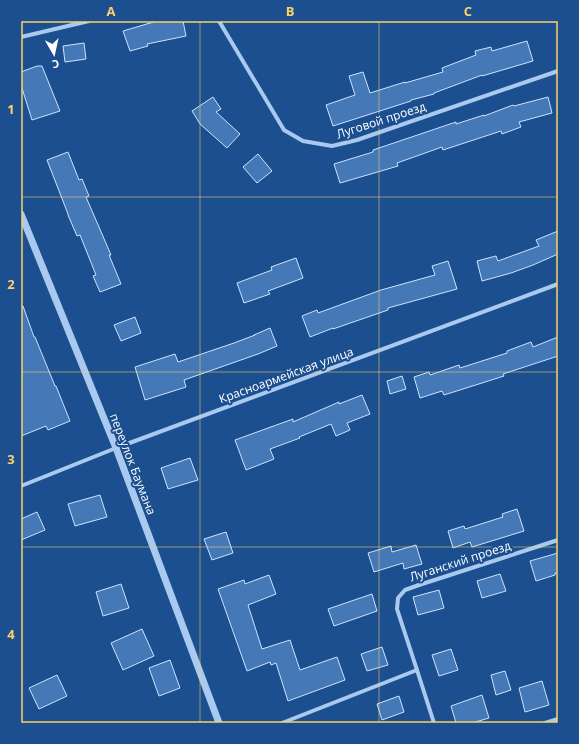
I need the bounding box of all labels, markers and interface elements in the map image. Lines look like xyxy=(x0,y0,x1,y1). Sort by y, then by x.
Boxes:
text: A xyxy=(107,2,116,20)
text: B xyxy=(286,2,295,20)
text: C xyxy=(464,2,472,20)
north arrow xyxy=(34,34,74,74)
text: С xyxy=(51,56,60,72)
street label: Луговой проезд xyxy=(334,97,428,142)
text: 1 xyxy=(7,100,15,118)
text: 2 xyxy=(7,275,15,293)
street label: Красноармейская улица xyxy=(216,343,356,407)
street label: переулок Баумана xyxy=(106,411,160,517)
text: 3 xyxy=(7,450,15,468)
street label: Луганский проезд xyxy=(407,537,513,585)
text: 4 xyxy=(7,625,15,643)

